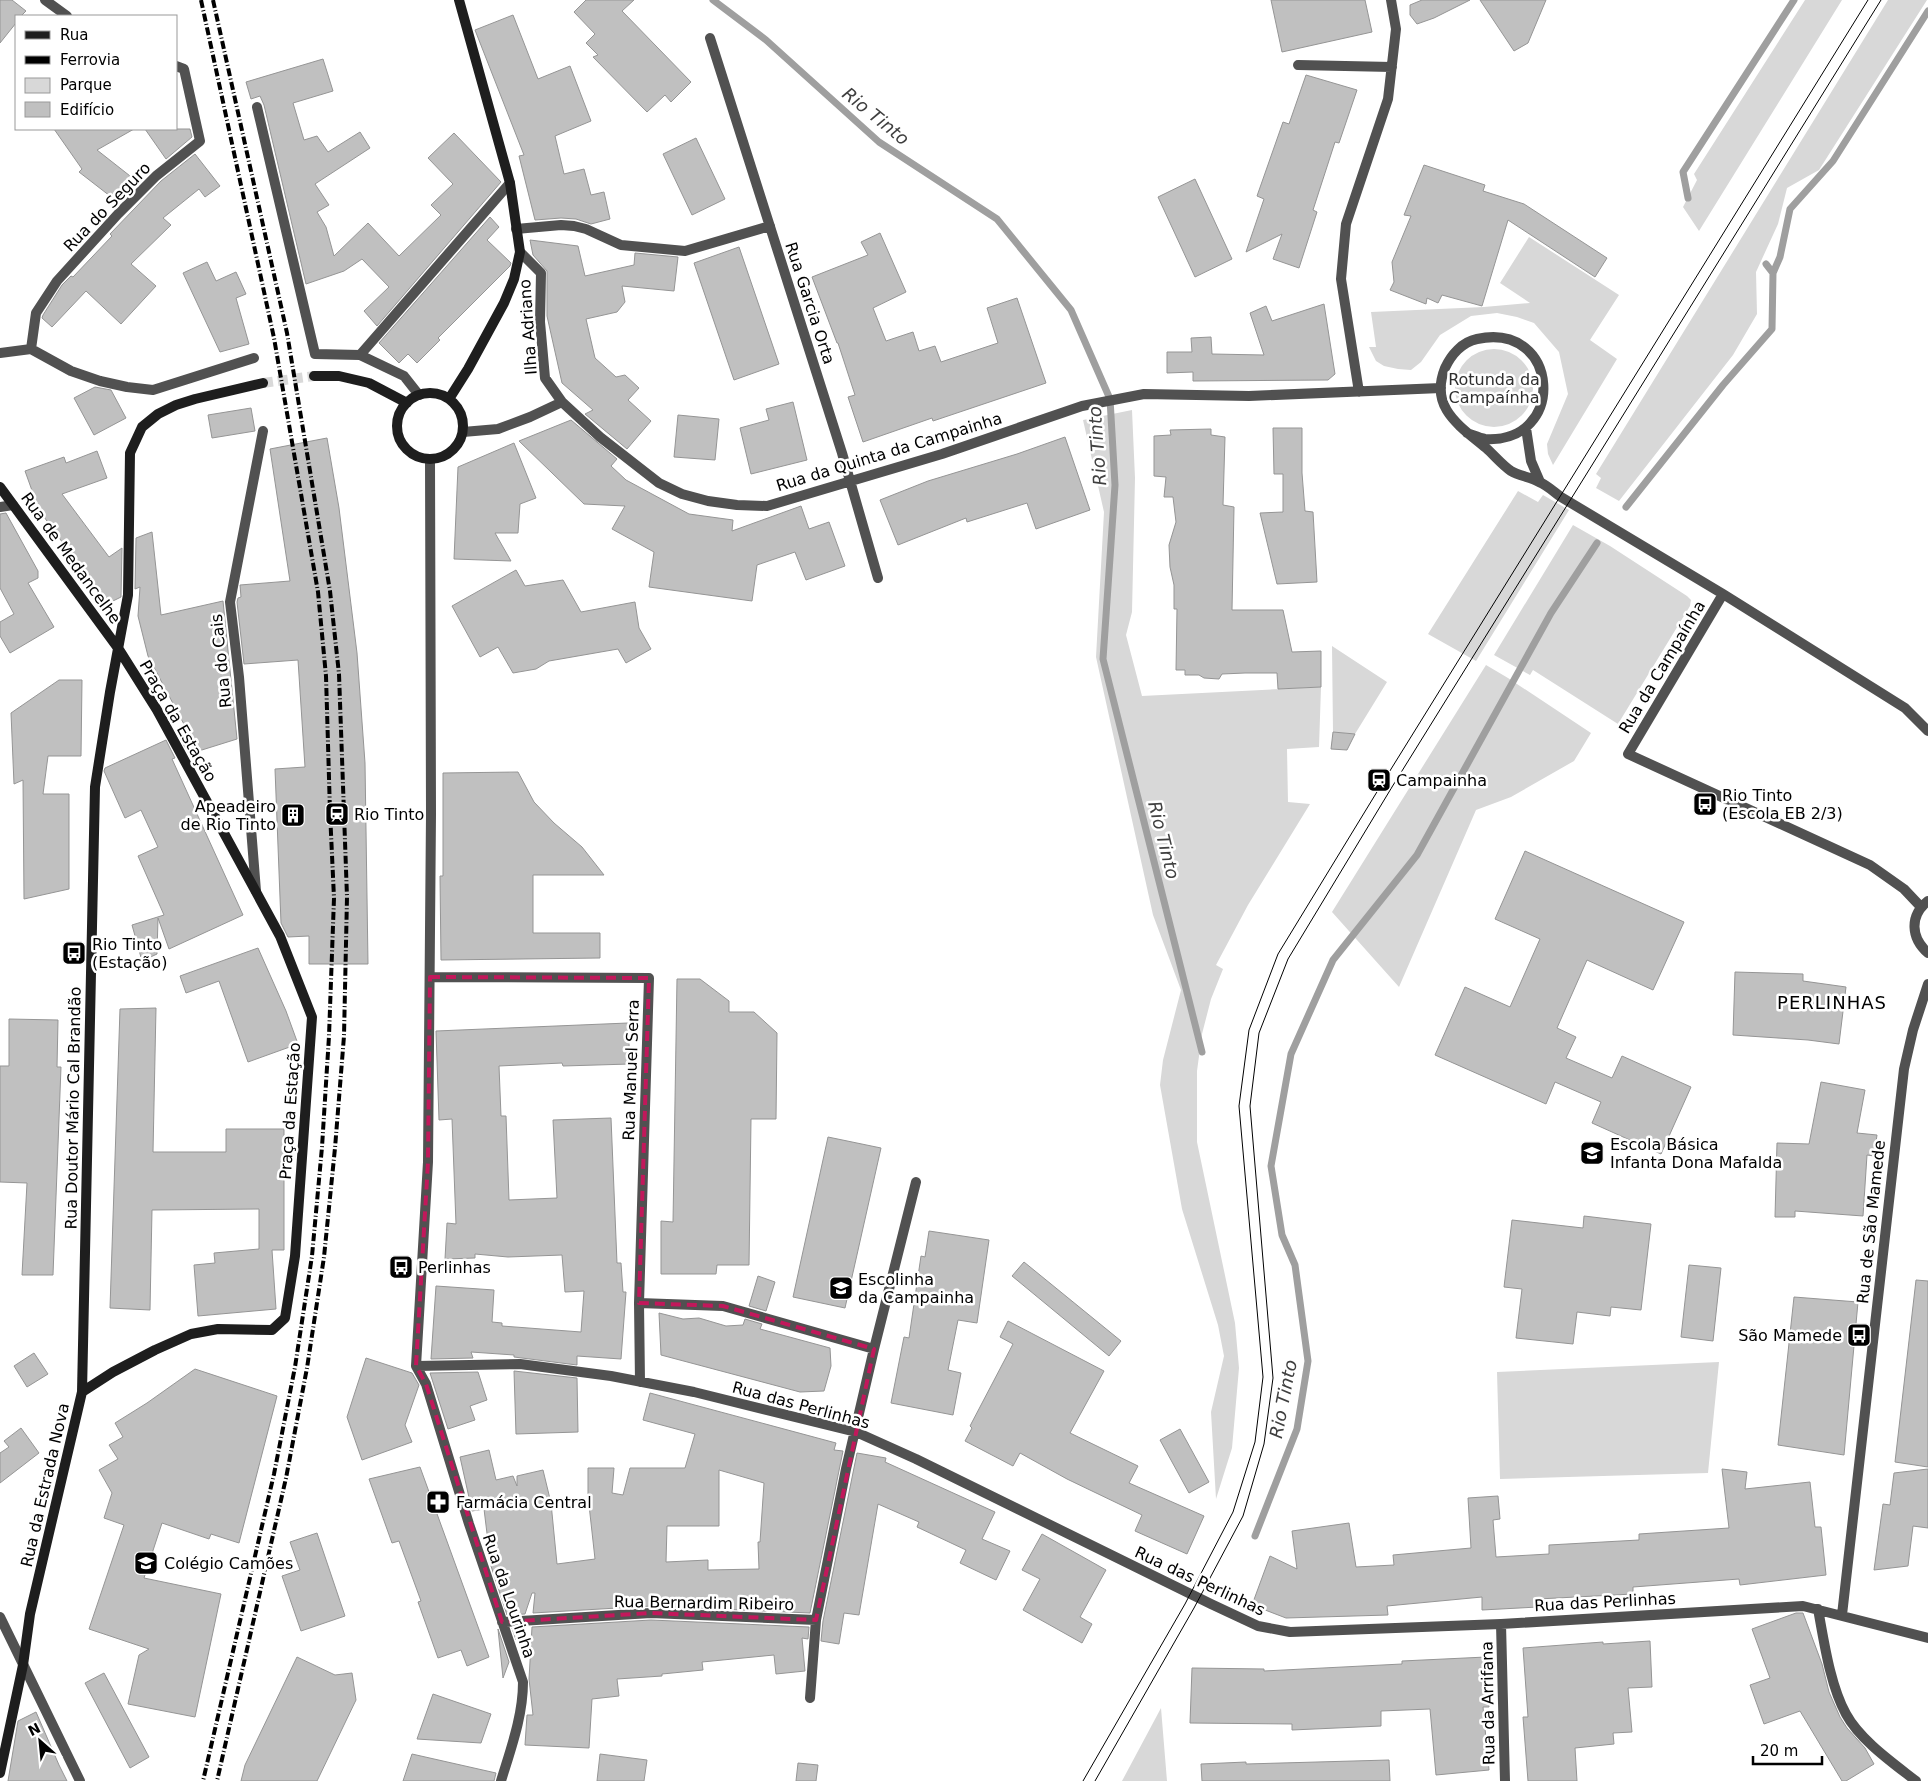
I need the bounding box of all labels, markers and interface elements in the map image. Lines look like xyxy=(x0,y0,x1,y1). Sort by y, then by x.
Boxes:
legend xyxy=(15,15,178,130)
text: Rua xyxy=(60,26,88,44)
text: Ferrovia xyxy=(60,51,120,69)
text: Parque xyxy=(60,76,112,94)
water label: Rio Tinto xyxy=(838,83,914,149)
text: Edifício xyxy=(60,101,114,119)
street label: Rua do Seguro xyxy=(60,158,154,256)
street label: Rua Garcia Orta xyxy=(781,240,839,366)
street label: Ilha Adriano xyxy=(515,279,541,375)
park label: Rotunda da Campaínha xyxy=(1448,370,1540,407)
water label: Rio Tinto xyxy=(1084,406,1110,486)
street label: Rua da Quinta da Campainha xyxy=(774,409,1004,495)
street label: Rua de Medancelhe xyxy=(17,489,125,627)
street label: Rua da Campaínha xyxy=(1615,597,1709,737)
street label: Rua do Cais xyxy=(207,613,235,709)
street label: Praça da Estação xyxy=(135,657,221,785)
station icon: Campainha xyxy=(1366,767,1392,793)
place label: Campainha xyxy=(1396,771,1487,790)
place label: Rio Tinto (Escola EB 2/3) xyxy=(1722,786,1843,823)
bus stop icon: Rio Tinto (Escola EB 2/3) xyxy=(1692,791,1718,817)
place label: Apeadeiro de Rio Tinto xyxy=(181,797,276,834)
water label: Rio Tinto xyxy=(1144,799,1184,881)
station icon: Rio Tinto xyxy=(324,801,350,827)
building icon: Apeadeiro de Rio Tinto xyxy=(280,802,306,828)
place label: Rio Tinto xyxy=(354,805,424,824)
place label: Rio Tinto (Estação) xyxy=(92,935,167,972)
bus stop icon: Rio Tinto (Estação) xyxy=(61,940,87,966)
street label: Rua Doutor Mário Cal Brandão xyxy=(61,987,85,1229)
district label: PERLINHAS xyxy=(1777,992,1887,1013)
street label: Rua Manuel Serra xyxy=(619,999,643,1141)
street label: Praça da Estação xyxy=(276,1042,304,1180)
place label: Escola Básica Infanta Dona Mafalda xyxy=(1610,1135,1782,1172)
street label: Rua de São Mamede xyxy=(1853,1139,1889,1305)
school or university icon: Escola Básica Infanta Dona Mafalda xyxy=(1579,1140,1605,1166)
bus stop icon: Perlinhas xyxy=(388,1254,414,1280)
place label: Perlinhas xyxy=(418,1258,491,1277)
place label: Escolinha da Campainha xyxy=(858,1270,974,1307)
school or university icon: Escolinha da Campainha xyxy=(828,1275,854,1301)
bus stop icon: São Mamede xyxy=(1846,1322,1872,1348)
place label: São Mamede xyxy=(1738,1326,1842,1345)
water label: Rio Tinto xyxy=(1265,1358,1301,1440)
street label: Rua das Perlinhas xyxy=(730,1377,872,1433)
street label: Rua da Estrada Nova xyxy=(17,1401,73,1569)
pharmacy icon: Farmácia Central xyxy=(425,1489,451,1515)
place label: Farmácia Central xyxy=(456,1493,592,1512)
street label: Rua da Lourinha xyxy=(479,1531,539,1661)
street label: Rua das Perlinhas xyxy=(1132,1542,1268,1620)
school or university icon: Colégio Camões xyxy=(133,1550,159,1576)
place label: Colégio Camões xyxy=(164,1554,293,1573)
street label: Rua das Perlinhas xyxy=(1534,1589,1676,1615)
street label: Rua Bernardim Ribeiro xyxy=(614,1592,794,1614)
street label: Rua da Arrifana xyxy=(1477,1641,1499,1765)
north arrow xyxy=(15,1716,65,1766)
text: N xyxy=(25,1720,43,1739)
scale bar xyxy=(1753,1734,1822,1766)
text: 20 m xyxy=(1760,1742,1798,1760)

